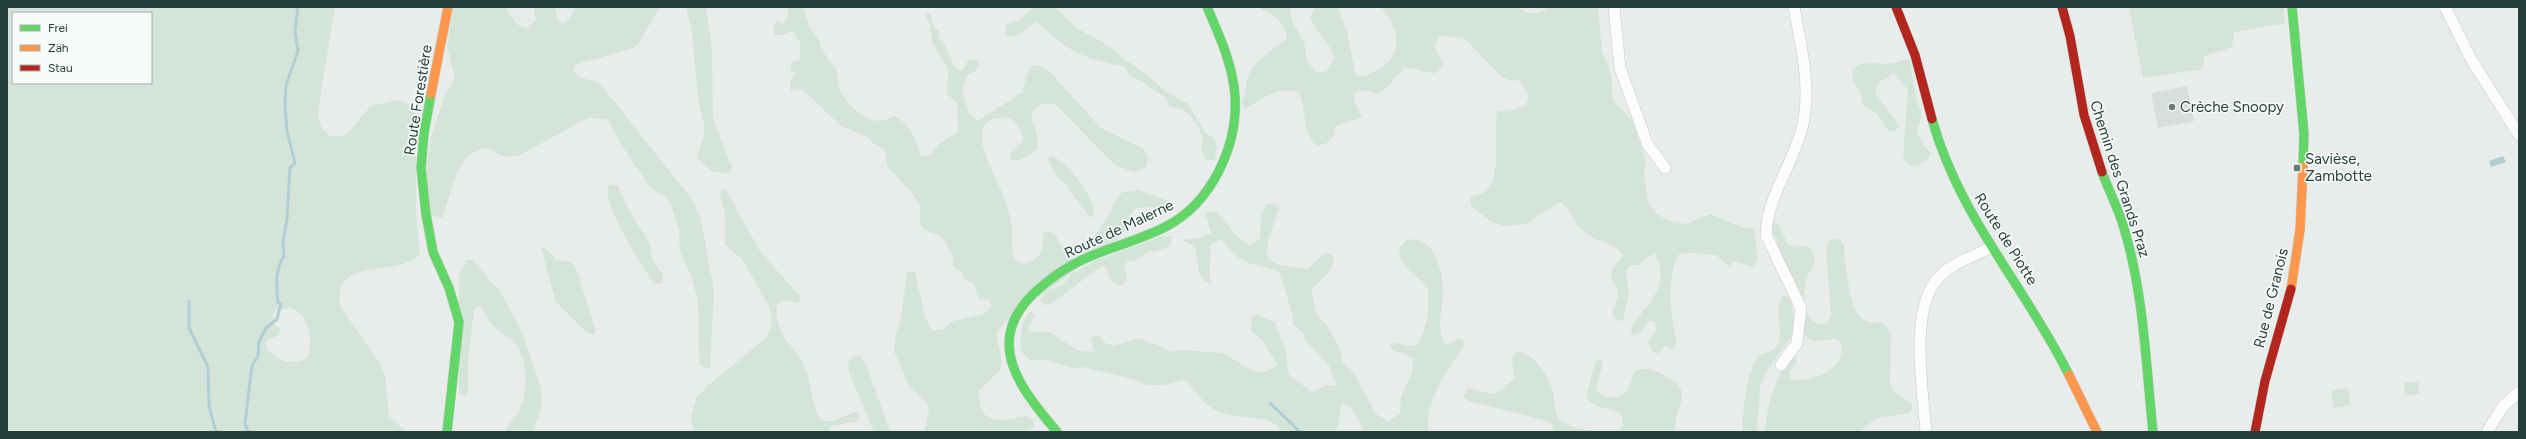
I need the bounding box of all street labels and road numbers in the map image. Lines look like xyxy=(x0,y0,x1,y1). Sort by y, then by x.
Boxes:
street label: Route Forestière xyxy=(400,43,436,157)
street label: Chemin des Grands Praz xyxy=(2086,98,2154,260)
street label: Route de Piotte xyxy=(1971,190,2041,288)
street label: Route de Malerne xyxy=(1062,196,1176,262)
street label: Rue de Granois xyxy=(2250,246,2292,350)

